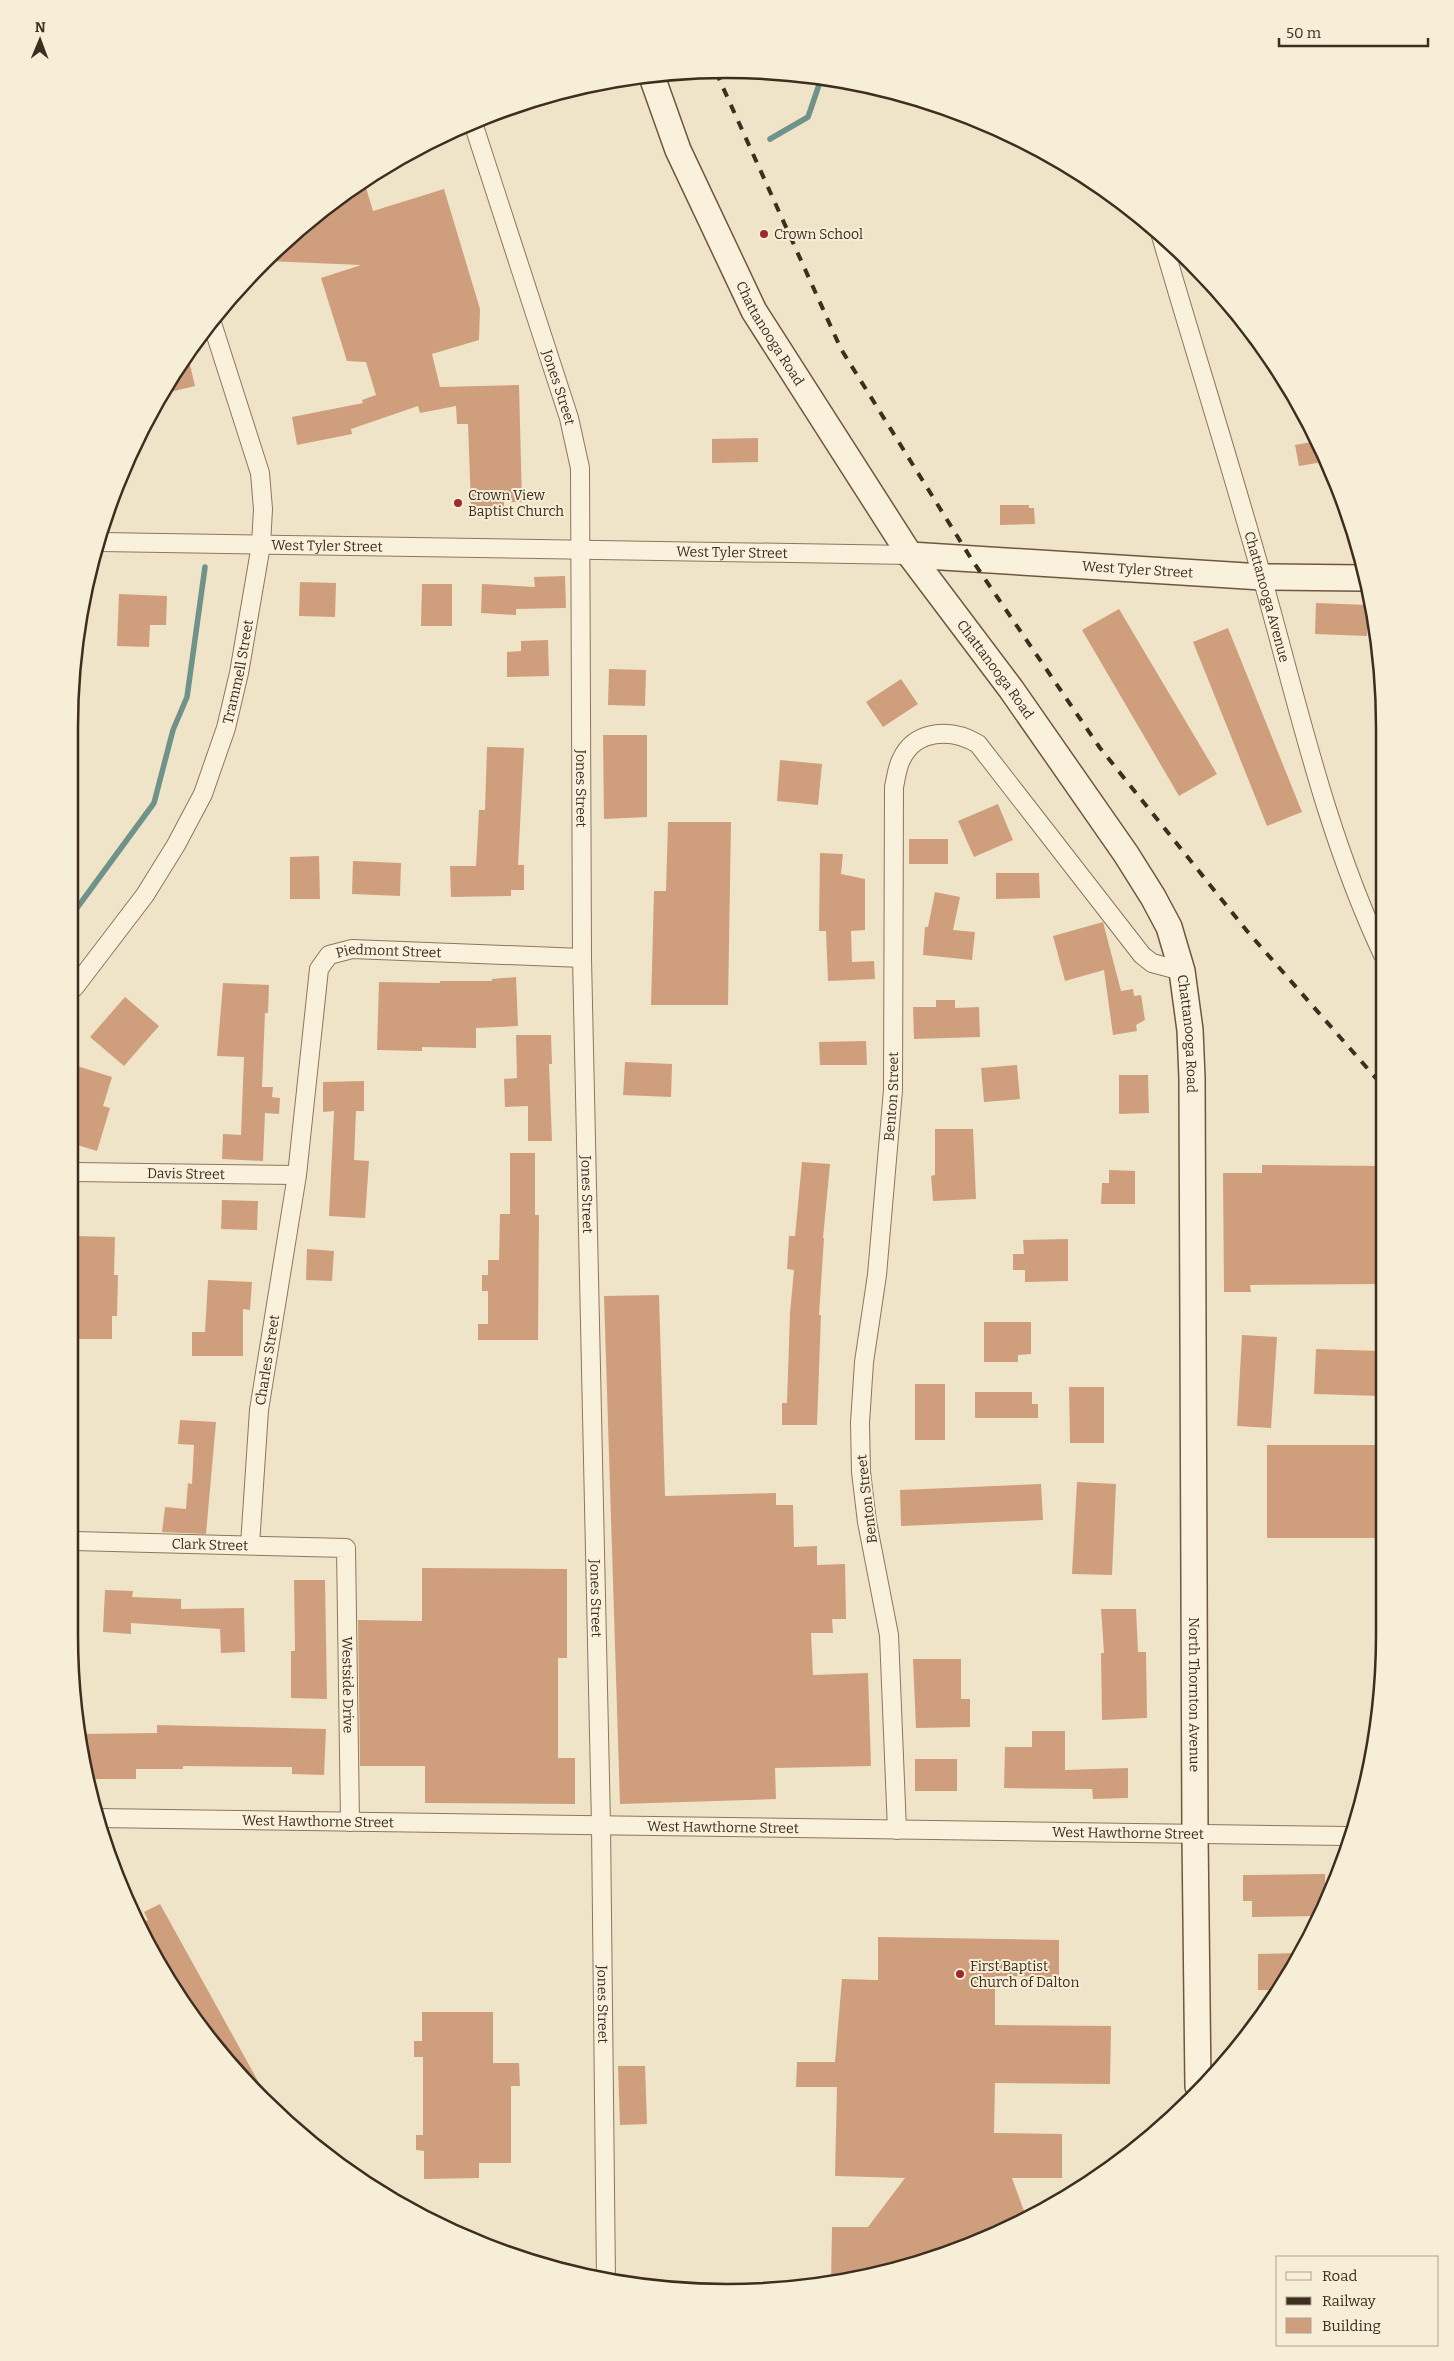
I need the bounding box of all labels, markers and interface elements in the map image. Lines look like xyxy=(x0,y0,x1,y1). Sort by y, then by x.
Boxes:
north arrow xyxy=(15,15,65,65)
scale bar xyxy=(1279,15,1428,47)
text: N xyxy=(35,19,46,36)
text: 50 m xyxy=(1286,24,1322,42)
place label: Crown School xyxy=(774,226,863,243)
marker: Crown School xyxy=(758,228,770,240)
street label: Chattanooga Road xyxy=(733,278,808,389)
street label: Jones Street xyxy=(539,347,579,427)
place label: Crown View Baptist Church xyxy=(468,487,564,520)
marker: Crown View Baptist Church xyxy=(452,497,464,509)
street label: Chattanooga Avenue xyxy=(1241,529,1293,664)
street label: West Tyler Street xyxy=(271,536,383,555)
street label: West Tyler Street xyxy=(676,543,788,562)
street label: West Tyler Street xyxy=(1081,557,1194,581)
street label: Chattanooga Road xyxy=(953,616,1038,722)
street label: Trammell Street xyxy=(219,618,257,726)
street label: Jones Street xyxy=(573,748,590,828)
street label: Piedmont Street xyxy=(334,940,442,961)
street label: Chattanooga Road xyxy=(1174,974,1201,1093)
street label: Benton Street xyxy=(880,1052,902,1142)
street label: Jones Street xyxy=(578,1154,597,1234)
street label: Davis Street xyxy=(147,1164,225,1183)
street label: Charles Street xyxy=(251,1313,283,1407)
street label: Benton Street xyxy=(853,1454,881,1544)
street label: Clark Street xyxy=(172,1535,248,1554)
street label: Jones Street xyxy=(587,1558,605,1638)
street label: North Thornton Avenue xyxy=(1186,1617,1203,1772)
street label: Westside Drive xyxy=(339,1636,357,1733)
street label: West Hawthorne Street xyxy=(242,1812,394,1831)
street label: West Hawthorne Street xyxy=(647,1817,799,1837)
street label: West Hawthorne Street xyxy=(1052,1823,1204,1842)
place label: First Baptist Church of Dalton xyxy=(970,1958,1079,1991)
street label: Jones Street xyxy=(594,1964,612,2044)
marker: First Baptist Church of Dalton xyxy=(954,1968,966,1980)
legend xyxy=(1276,2256,1439,2346)
text: Road xyxy=(1322,2267,1357,2285)
text: Railway xyxy=(1322,2292,1376,2310)
text: Building xyxy=(1322,2317,1381,2335)

